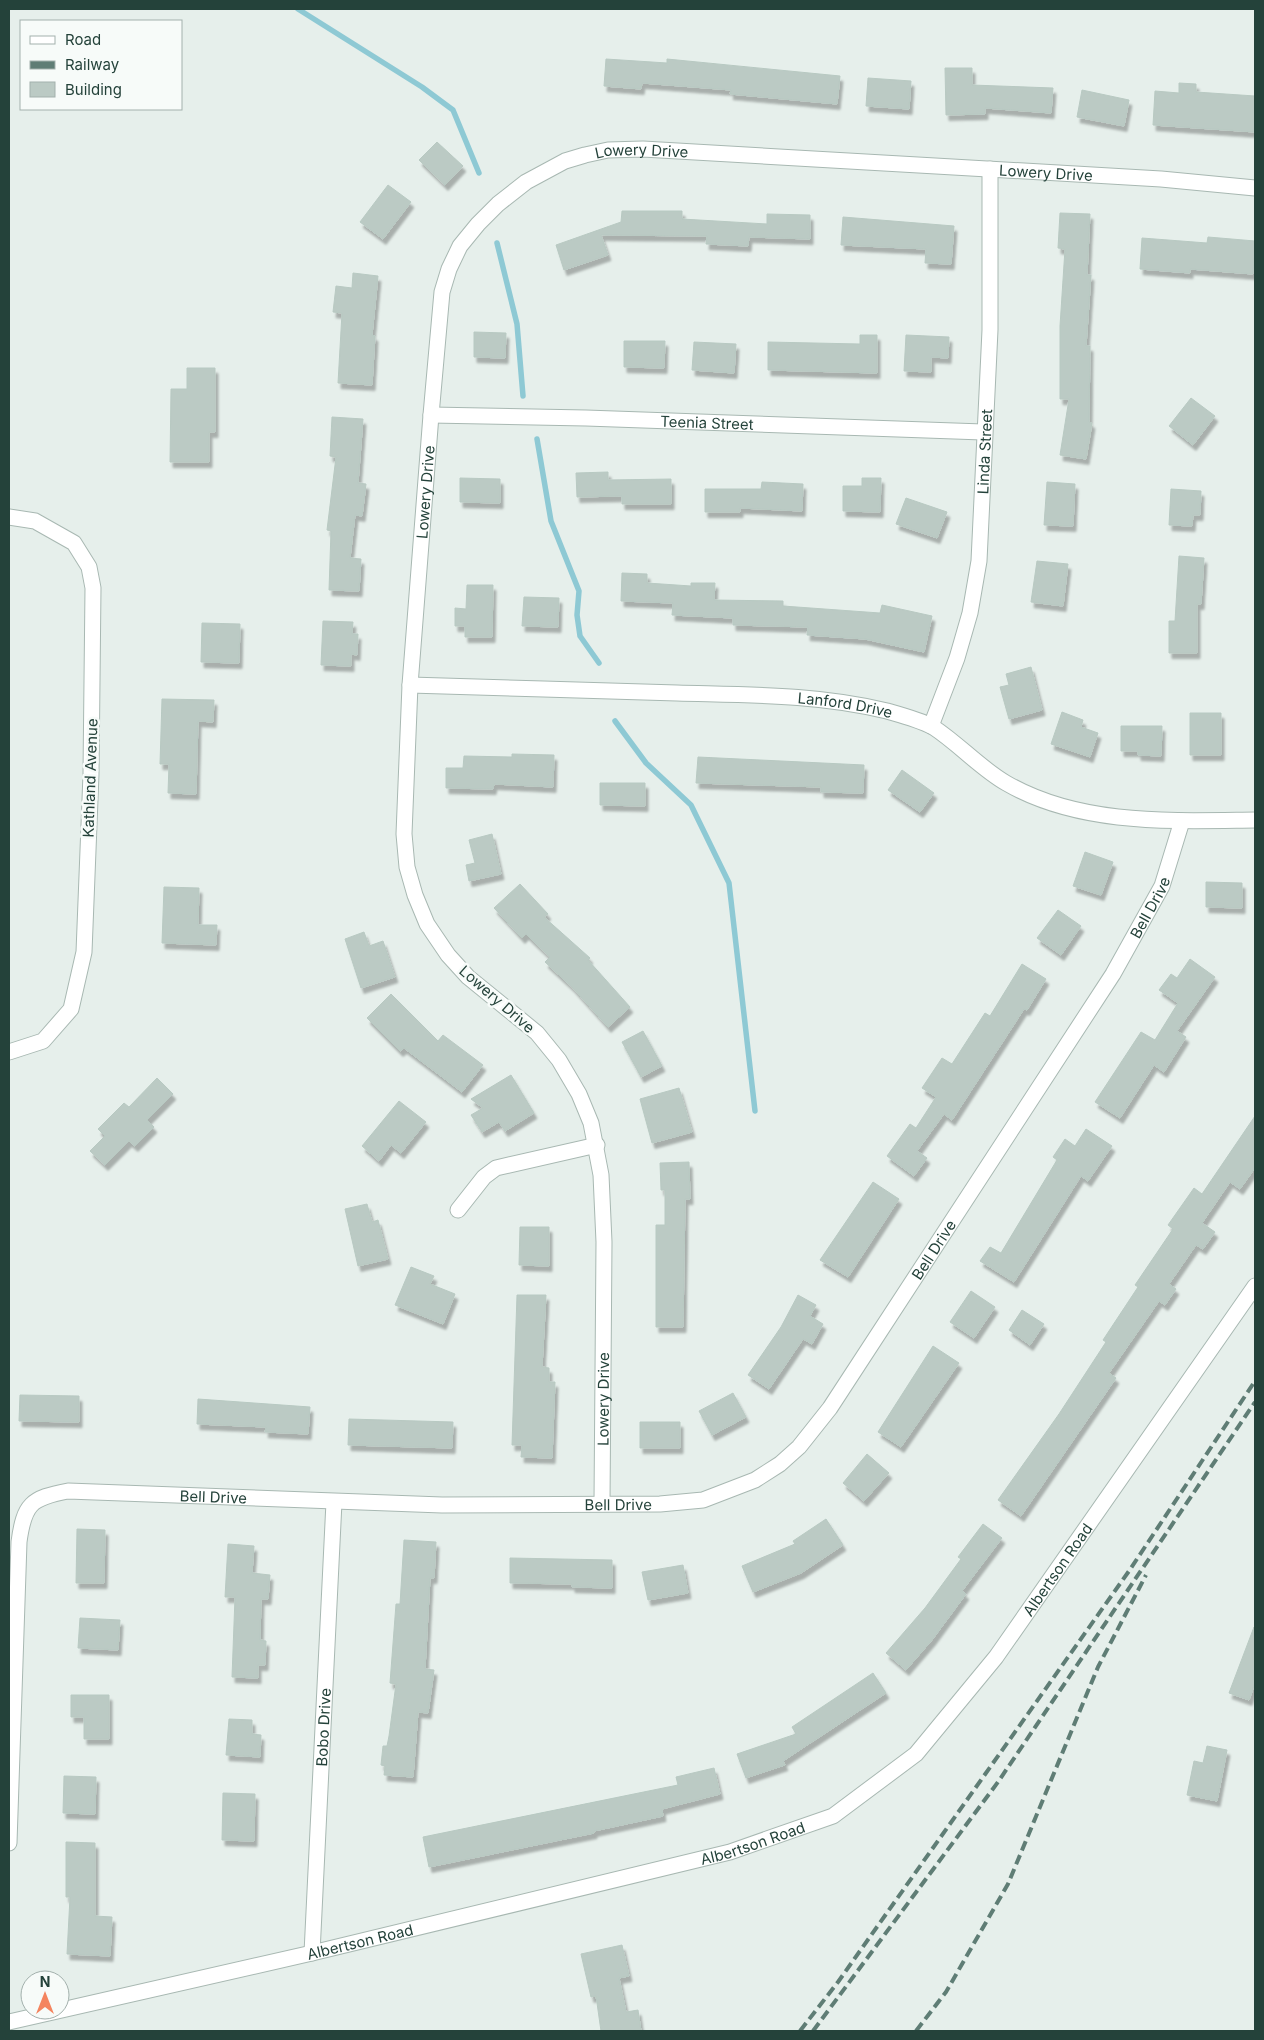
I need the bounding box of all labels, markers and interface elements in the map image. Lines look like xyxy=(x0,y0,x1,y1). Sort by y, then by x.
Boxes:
legend xyxy=(20,20,182,110)
text: Road xyxy=(65,30,101,49)
text: Railway xyxy=(65,55,120,74)
text: Building xyxy=(65,80,122,99)
street label: Lowery Drive xyxy=(593,139,689,162)
street label: Lowery Drive xyxy=(999,160,1093,185)
street label: Linda Street xyxy=(973,408,996,495)
street label: Teenia Street xyxy=(660,411,754,433)
street label: Lowery Drive xyxy=(412,445,438,540)
street label: Lanford Drive xyxy=(797,688,895,722)
street label: Kathland Avenue xyxy=(78,718,102,838)
street label: Bell Drive xyxy=(1125,874,1174,941)
street label: Lowery Drive xyxy=(455,961,539,1037)
street label: Bell Drive xyxy=(907,1216,960,1283)
street label: Lowery Drive xyxy=(593,1352,613,1446)
street label: Bell Drive xyxy=(179,1486,247,1507)
street label: Bell Drive xyxy=(584,1495,652,1514)
street label: Albertson Road xyxy=(1018,1519,1096,1620)
street label: Bobo Drive xyxy=(312,1688,334,1767)
street label: Albertson Road xyxy=(698,1817,807,1868)
street label: Albertson Road xyxy=(305,1919,415,1963)
north arrow xyxy=(20,1970,70,2020)
text: N xyxy=(40,1973,50,1990)

